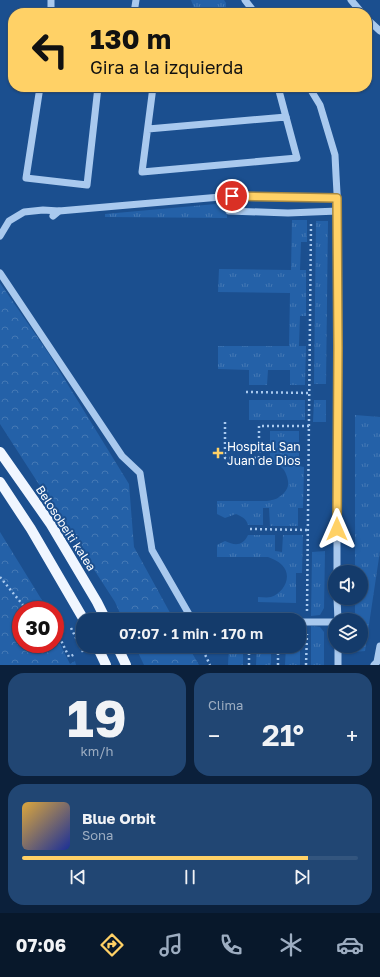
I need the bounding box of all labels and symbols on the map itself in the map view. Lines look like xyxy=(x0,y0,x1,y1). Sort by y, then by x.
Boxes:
pin xyxy=(215,179,249,213)
place label: Hospital San Juan de Dios xyxy=(227,439,301,468)
marker: Hospital San Juan de Dios xyxy=(212,447,224,459)
street label: Belosobeiti kalea xyxy=(33,482,99,574)
position arrow xyxy=(316,508,358,550)
speed limit sign: 30 xyxy=(12,601,64,653)

